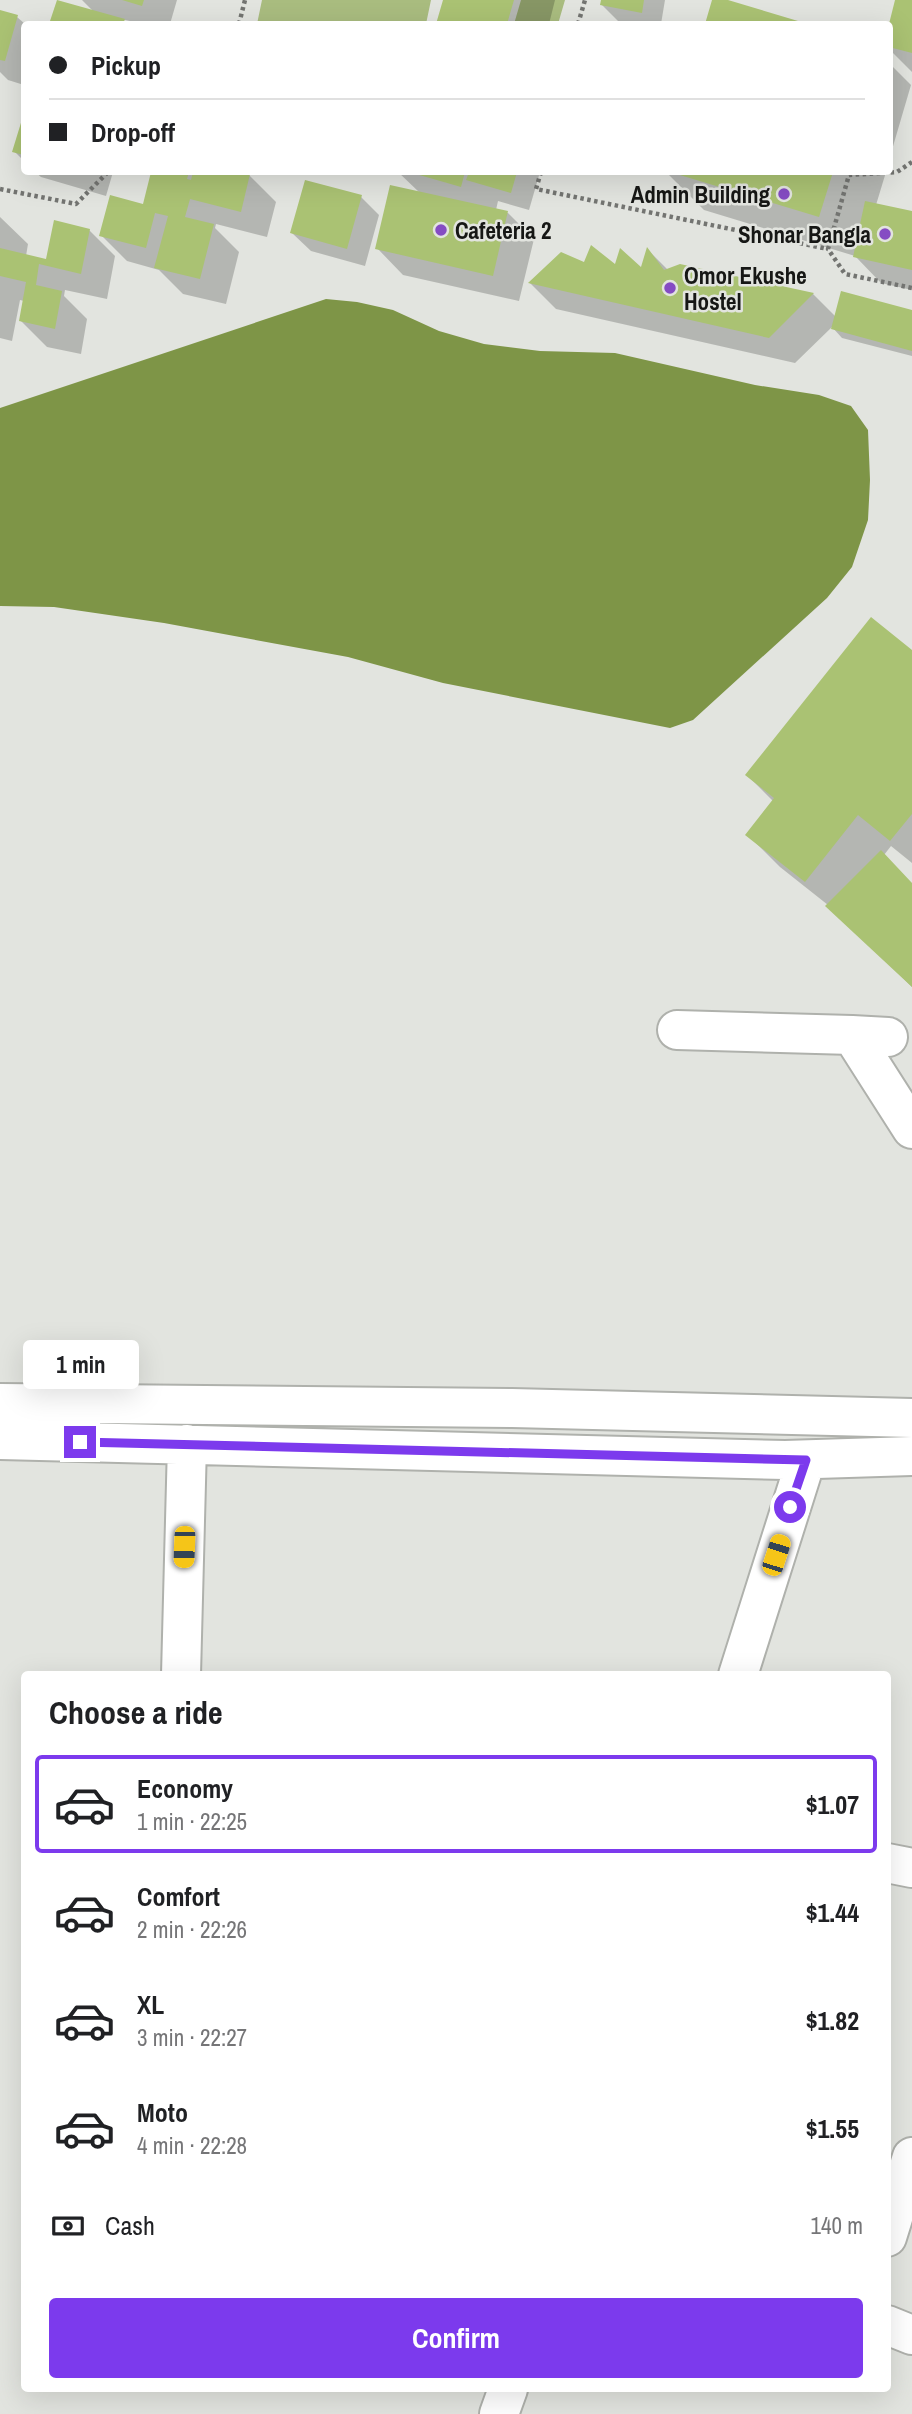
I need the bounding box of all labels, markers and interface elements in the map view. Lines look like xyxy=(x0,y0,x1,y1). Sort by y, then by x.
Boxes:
text: Pickup xyxy=(91,48,161,83)
text: Drop-off xyxy=(91,115,175,150)
place label: Admin Building xyxy=(631,179,770,210)
marker: Admin Building xyxy=(776,186,792,202)
place label: Cafeteria 2 xyxy=(455,215,551,246)
place label: Shonar Bangla xyxy=(738,219,872,250)
marker: Cafeteria 2 xyxy=(433,222,449,238)
marker: Shonar Bangla xyxy=(877,226,893,242)
place label: Omor Ekushe Hostel xyxy=(684,260,807,317)
marker: Omor Ekushe Hostel xyxy=(662,280,678,296)
callout: 1 min xyxy=(22,1340,138,1390)
text: 1 min xyxy=(56,1349,106,1380)
route end xyxy=(64,1426,96,1458)
route start xyxy=(774,1491,806,1523)
car xyxy=(173,1526,196,1568)
car xyxy=(760,1532,793,1578)
text: Choose a ride xyxy=(49,1691,223,1734)
text: Economy xyxy=(137,1771,233,1806)
icon: car xyxy=(53,1773,116,1836)
text: $1.07 xyxy=(806,1787,859,1822)
text: 1 min · 22:25 xyxy=(137,1806,247,1837)
text: Comfort xyxy=(137,1879,220,1914)
icon: car xyxy=(53,1881,116,1944)
text: $1.44 xyxy=(806,1895,859,1930)
text: 2 min · 22:26 xyxy=(137,1914,247,1945)
text: XL xyxy=(137,1987,164,2022)
icon: car xyxy=(53,1989,116,2052)
text: $1.82 xyxy=(806,2003,859,2038)
text: 3 min · 22:27 xyxy=(137,2022,247,2053)
text: Moto xyxy=(137,2095,188,2130)
icon: car xyxy=(53,2097,116,2160)
text: $1.55 xyxy=(806,2111,859,2146)
text: 4 min · 22:28 xyxy=(137,2130,247,2161)
icon: cash xyxy=(49,2207,87,2245)
text: Cash xyxy=(105,2208,155,2243)
text: 140 m xyxy=(811,2210,863,2241)
button: Confirm xyxy=(49,2298,863,2378)

